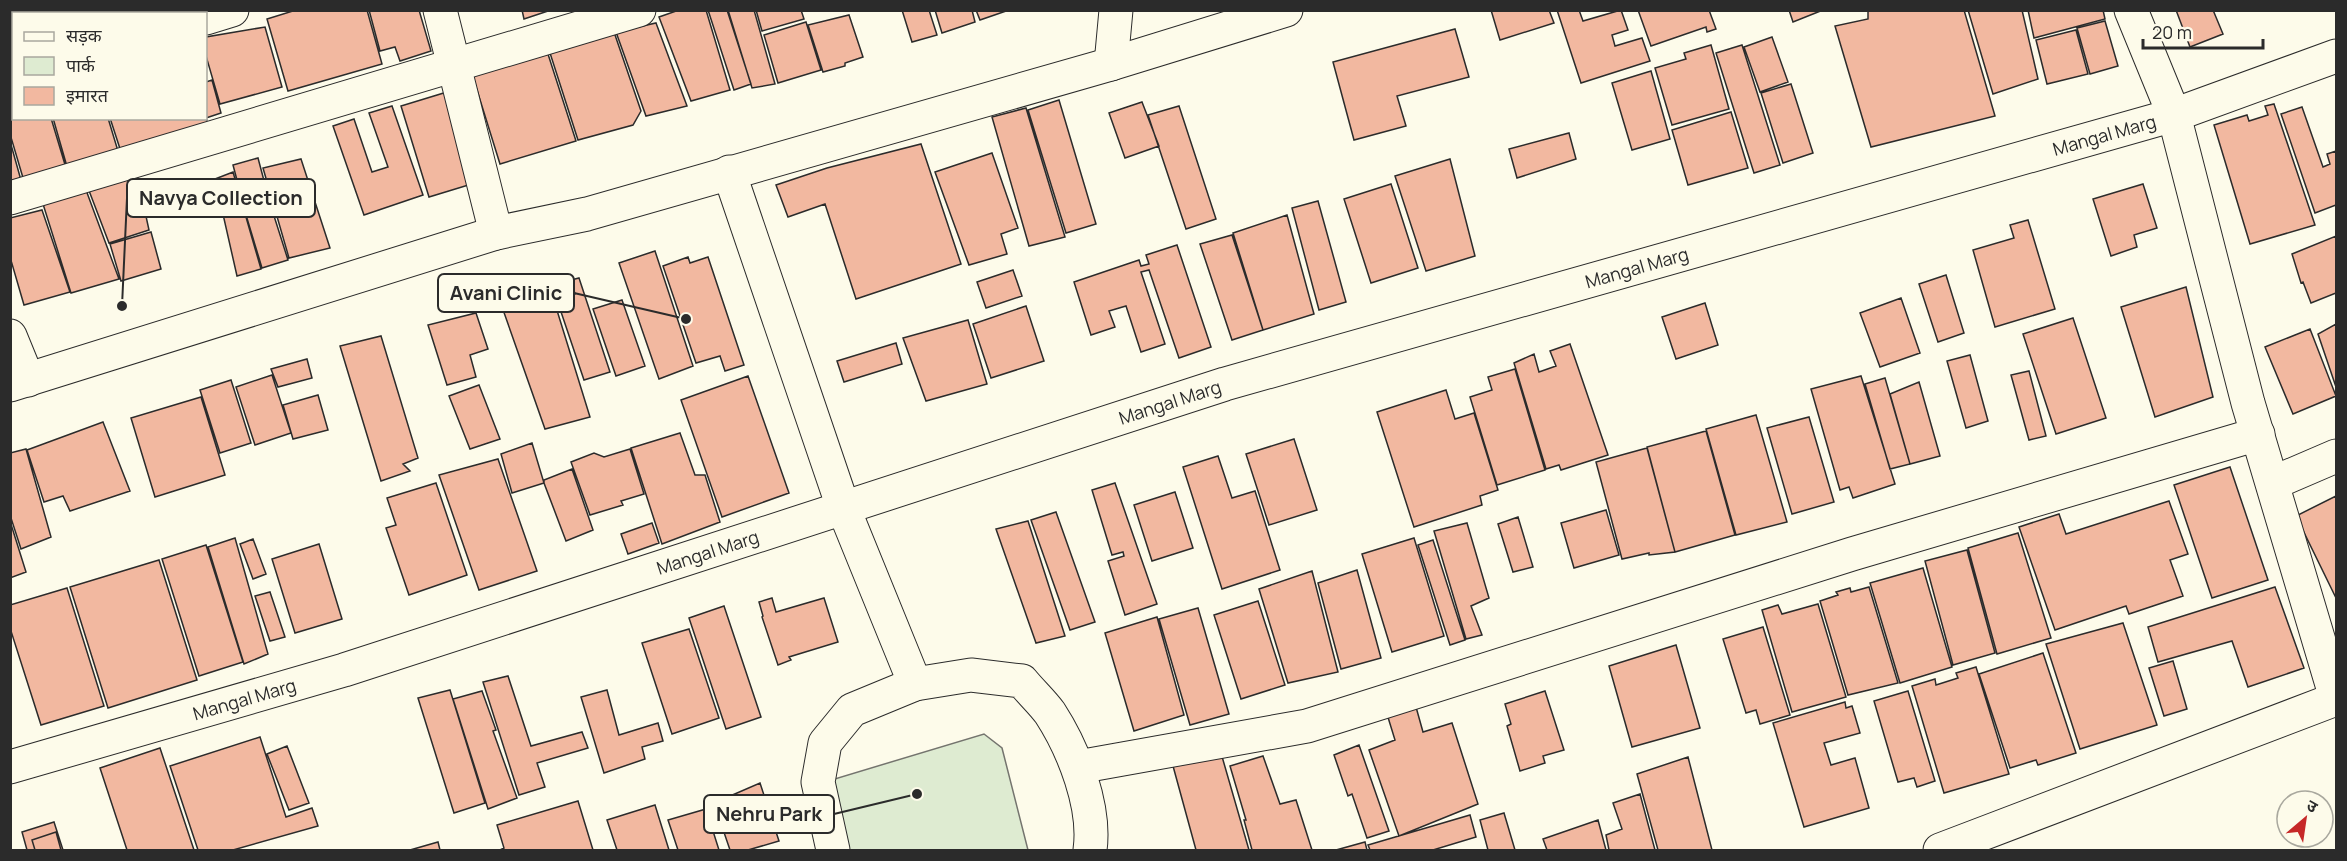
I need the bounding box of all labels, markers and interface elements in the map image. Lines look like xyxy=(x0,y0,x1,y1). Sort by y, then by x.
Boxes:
legend xyxy=(12,12,207,120)
scale bar xyxy=(2143,12,2263,50)
text: 20 m xyxy=(2152,20,2192,44)
text: सड़क xyxy=(66,23,103,47)
text: पार्क xyxy=(66,53,96,77)
text: इमारत xyxy=(66,83,109,107)
street label: Mangal Marg xyxy=(2050,109,2159,161)
callout: Navya Collection xyxy=(127,179,315,217)
text: Navya Collection xyxy=(139,184,303,211)
street label: Mangal Marg xyxy=(1582,241,1691,293)
callout: Avani Clinic xyxy=(438,274,574,312)
text: Avani Clinic xyxy=(450,279,562,306)
street label: Mangal Marg xyxy=(1116,374,1224,430)
street label: Mangal Marg xyxy=(653,524,762,580)
street label: Mangal Marg xyxy=(190,673,299,725)
north arrow xyxy=(2275,789,2335,849)
text: उ xyxy=(2303,794,2322,818)
callout: Nehru Park xyxy=(704,795,834,833)
text: Nehru Park xyxy=(716,800,823,827)

